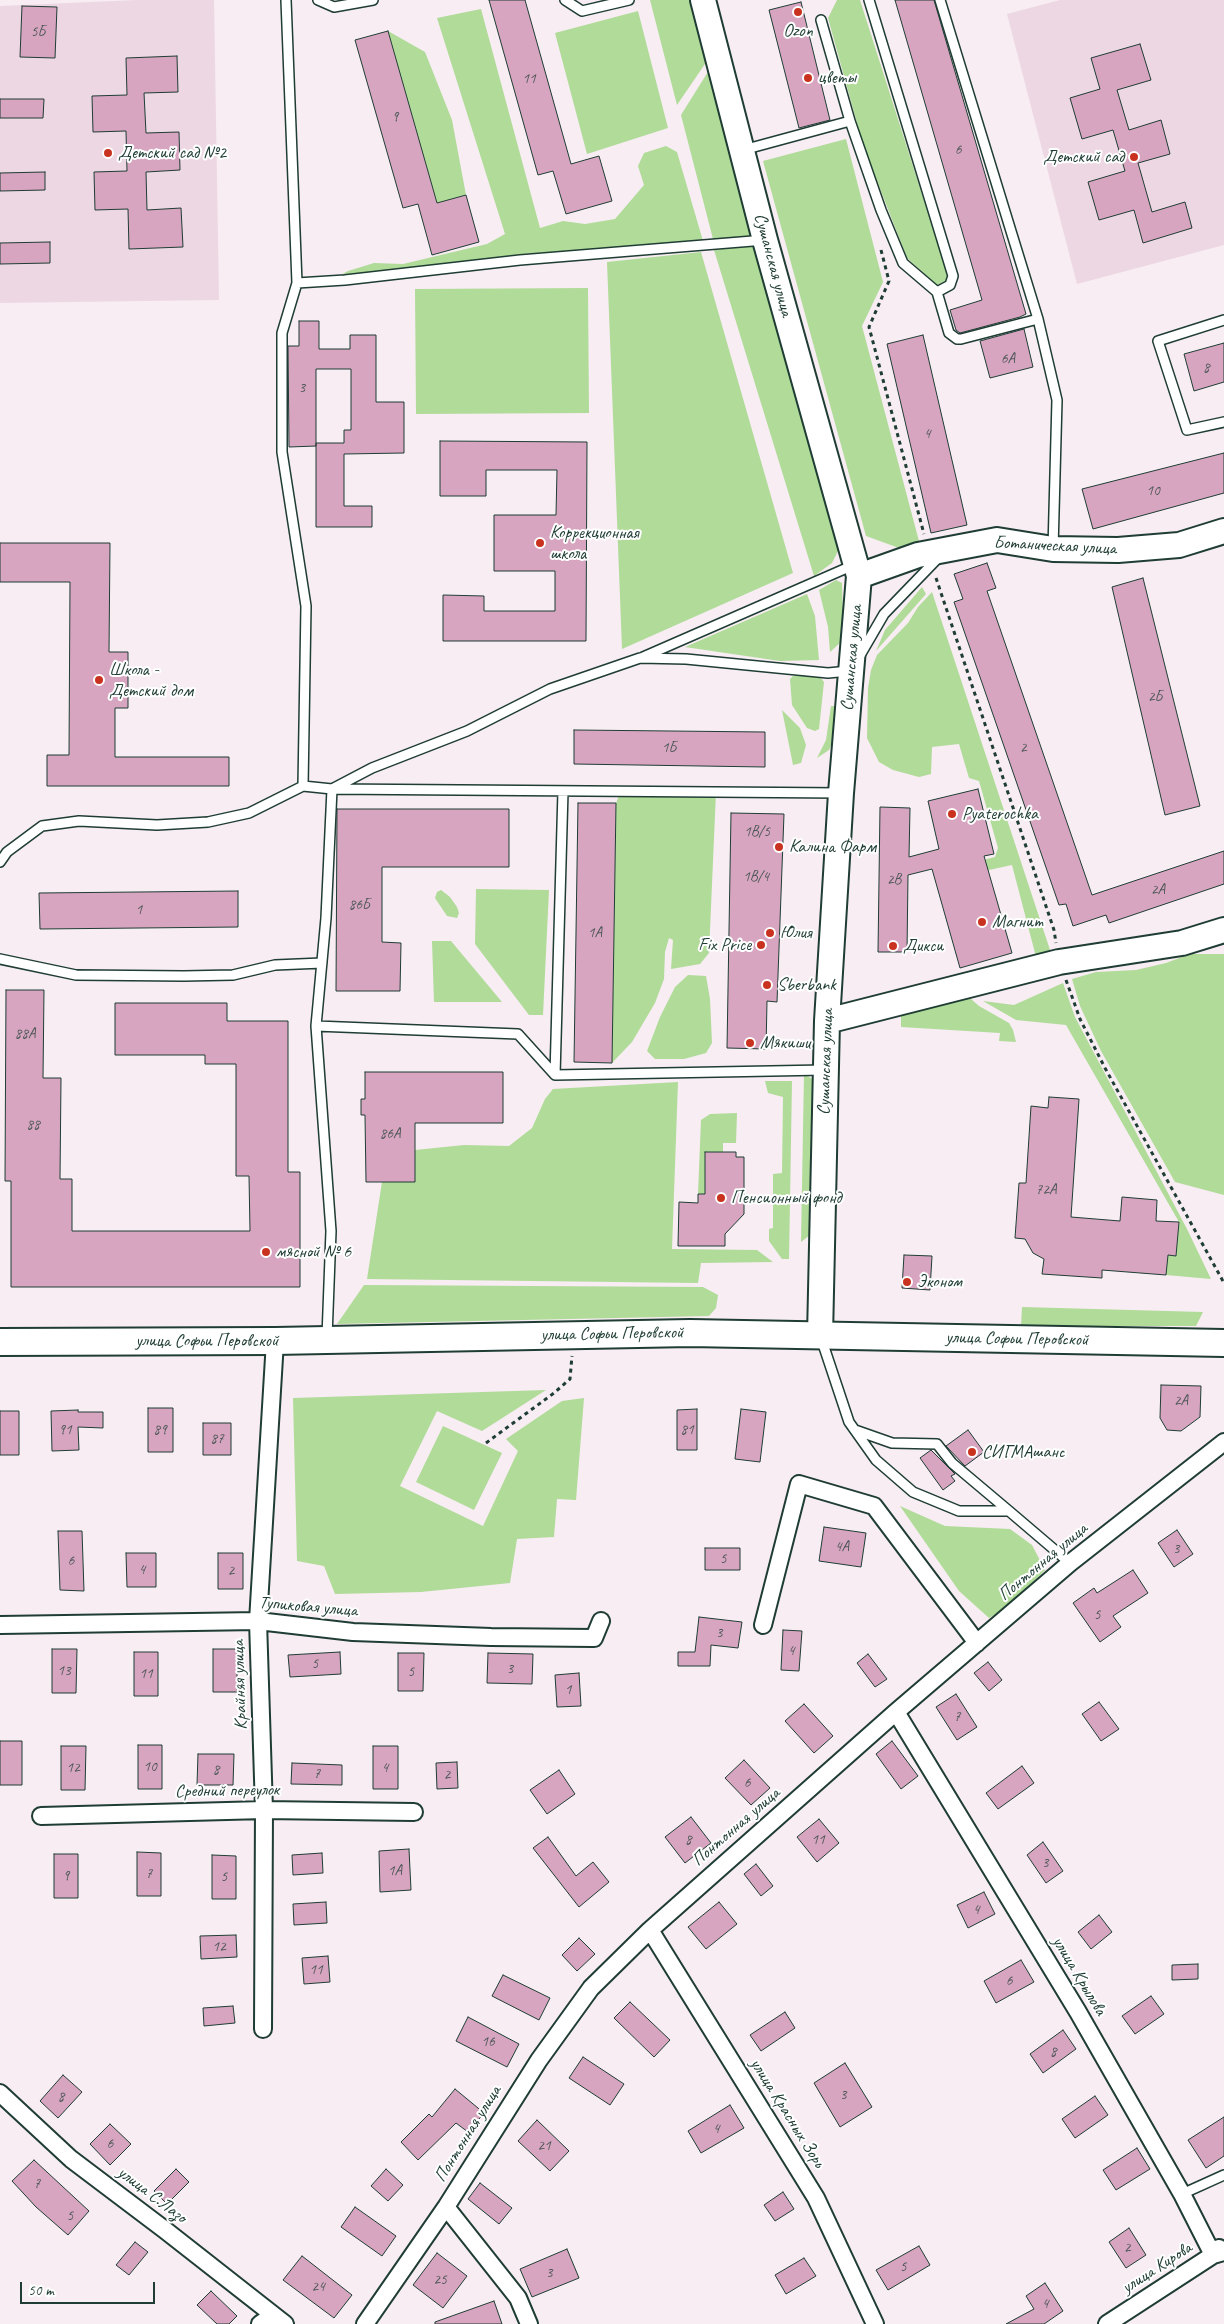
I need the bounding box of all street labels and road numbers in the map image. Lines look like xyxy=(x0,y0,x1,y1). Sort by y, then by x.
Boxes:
street label: Сушанская улица xyxy=(749,211,797,319)
street label: Ботаническая улица xyxy=(993,532,1117,560)
street label: Сушанская улица xyxy=(837,604,867,712)
street label: Сушанская улица xyxy=(813,1009,839,1115)
street label: улица Софьи Перовской xyxy=(540,1322,684,1346)
street label: улица Софьи Перовской xyxy=(945,1327,1089,1351)
street label: улица Софьи Перовской xyxy=(136,1330,278,1352)
street label: Понтонная улица xyxy=(994,1518,1092,1606)
street label: Тупиковая улица xyxy=(258,1592,358,1622)
street label: Крайняя улица xyxy=(228,1640,252,1730)
street label: Средний переулок xyxy=(175,1779,279,1803)
street label: Понтонная улица xyxy=(688,1783,784,1871)
street label: улица Крылова xyxy=(1047,1932,1111,2020)
street label: улица Красных Зорь xyxy=(745,2055,829,2171)
street label: Понтонная улица xyxy=(430,2082,506,2186)
street label: улица С.Лазо xyxy=(113,2162,191,2228)
street label: улица Кирова xyxy=(1118,2237,1196,2299)

